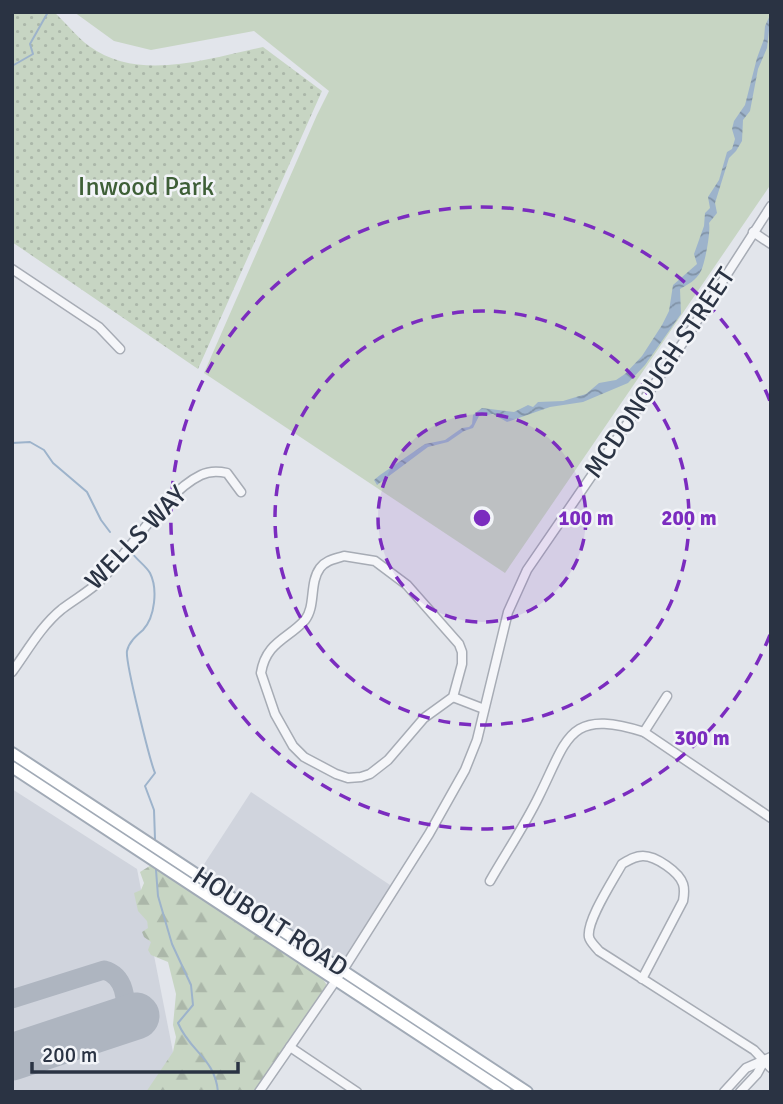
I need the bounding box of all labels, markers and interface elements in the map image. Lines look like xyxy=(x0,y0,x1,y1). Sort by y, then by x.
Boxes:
park label: Inwood Park xyxy=(78,171,214,203)
street label: MCDONOUGH STREET xyxy=(578,262,742,484)
street label: WELLS WAY xyxy=(78,479,194,597)
text: 100 m xyxy=(558,505,614,531)
text: 200 m xyxy=(661,505,717,531)
centre of rings xyxy=(470,506,494,530)
text: 300 m xyxy=(674,725,730,751)
street label: HOUBOLT ROAD xyxy=(186,860,354,984)
scale bar xyxy=(32,1030,238,1074)
text: 200 m xyxy=(42,1042,97,1068)

